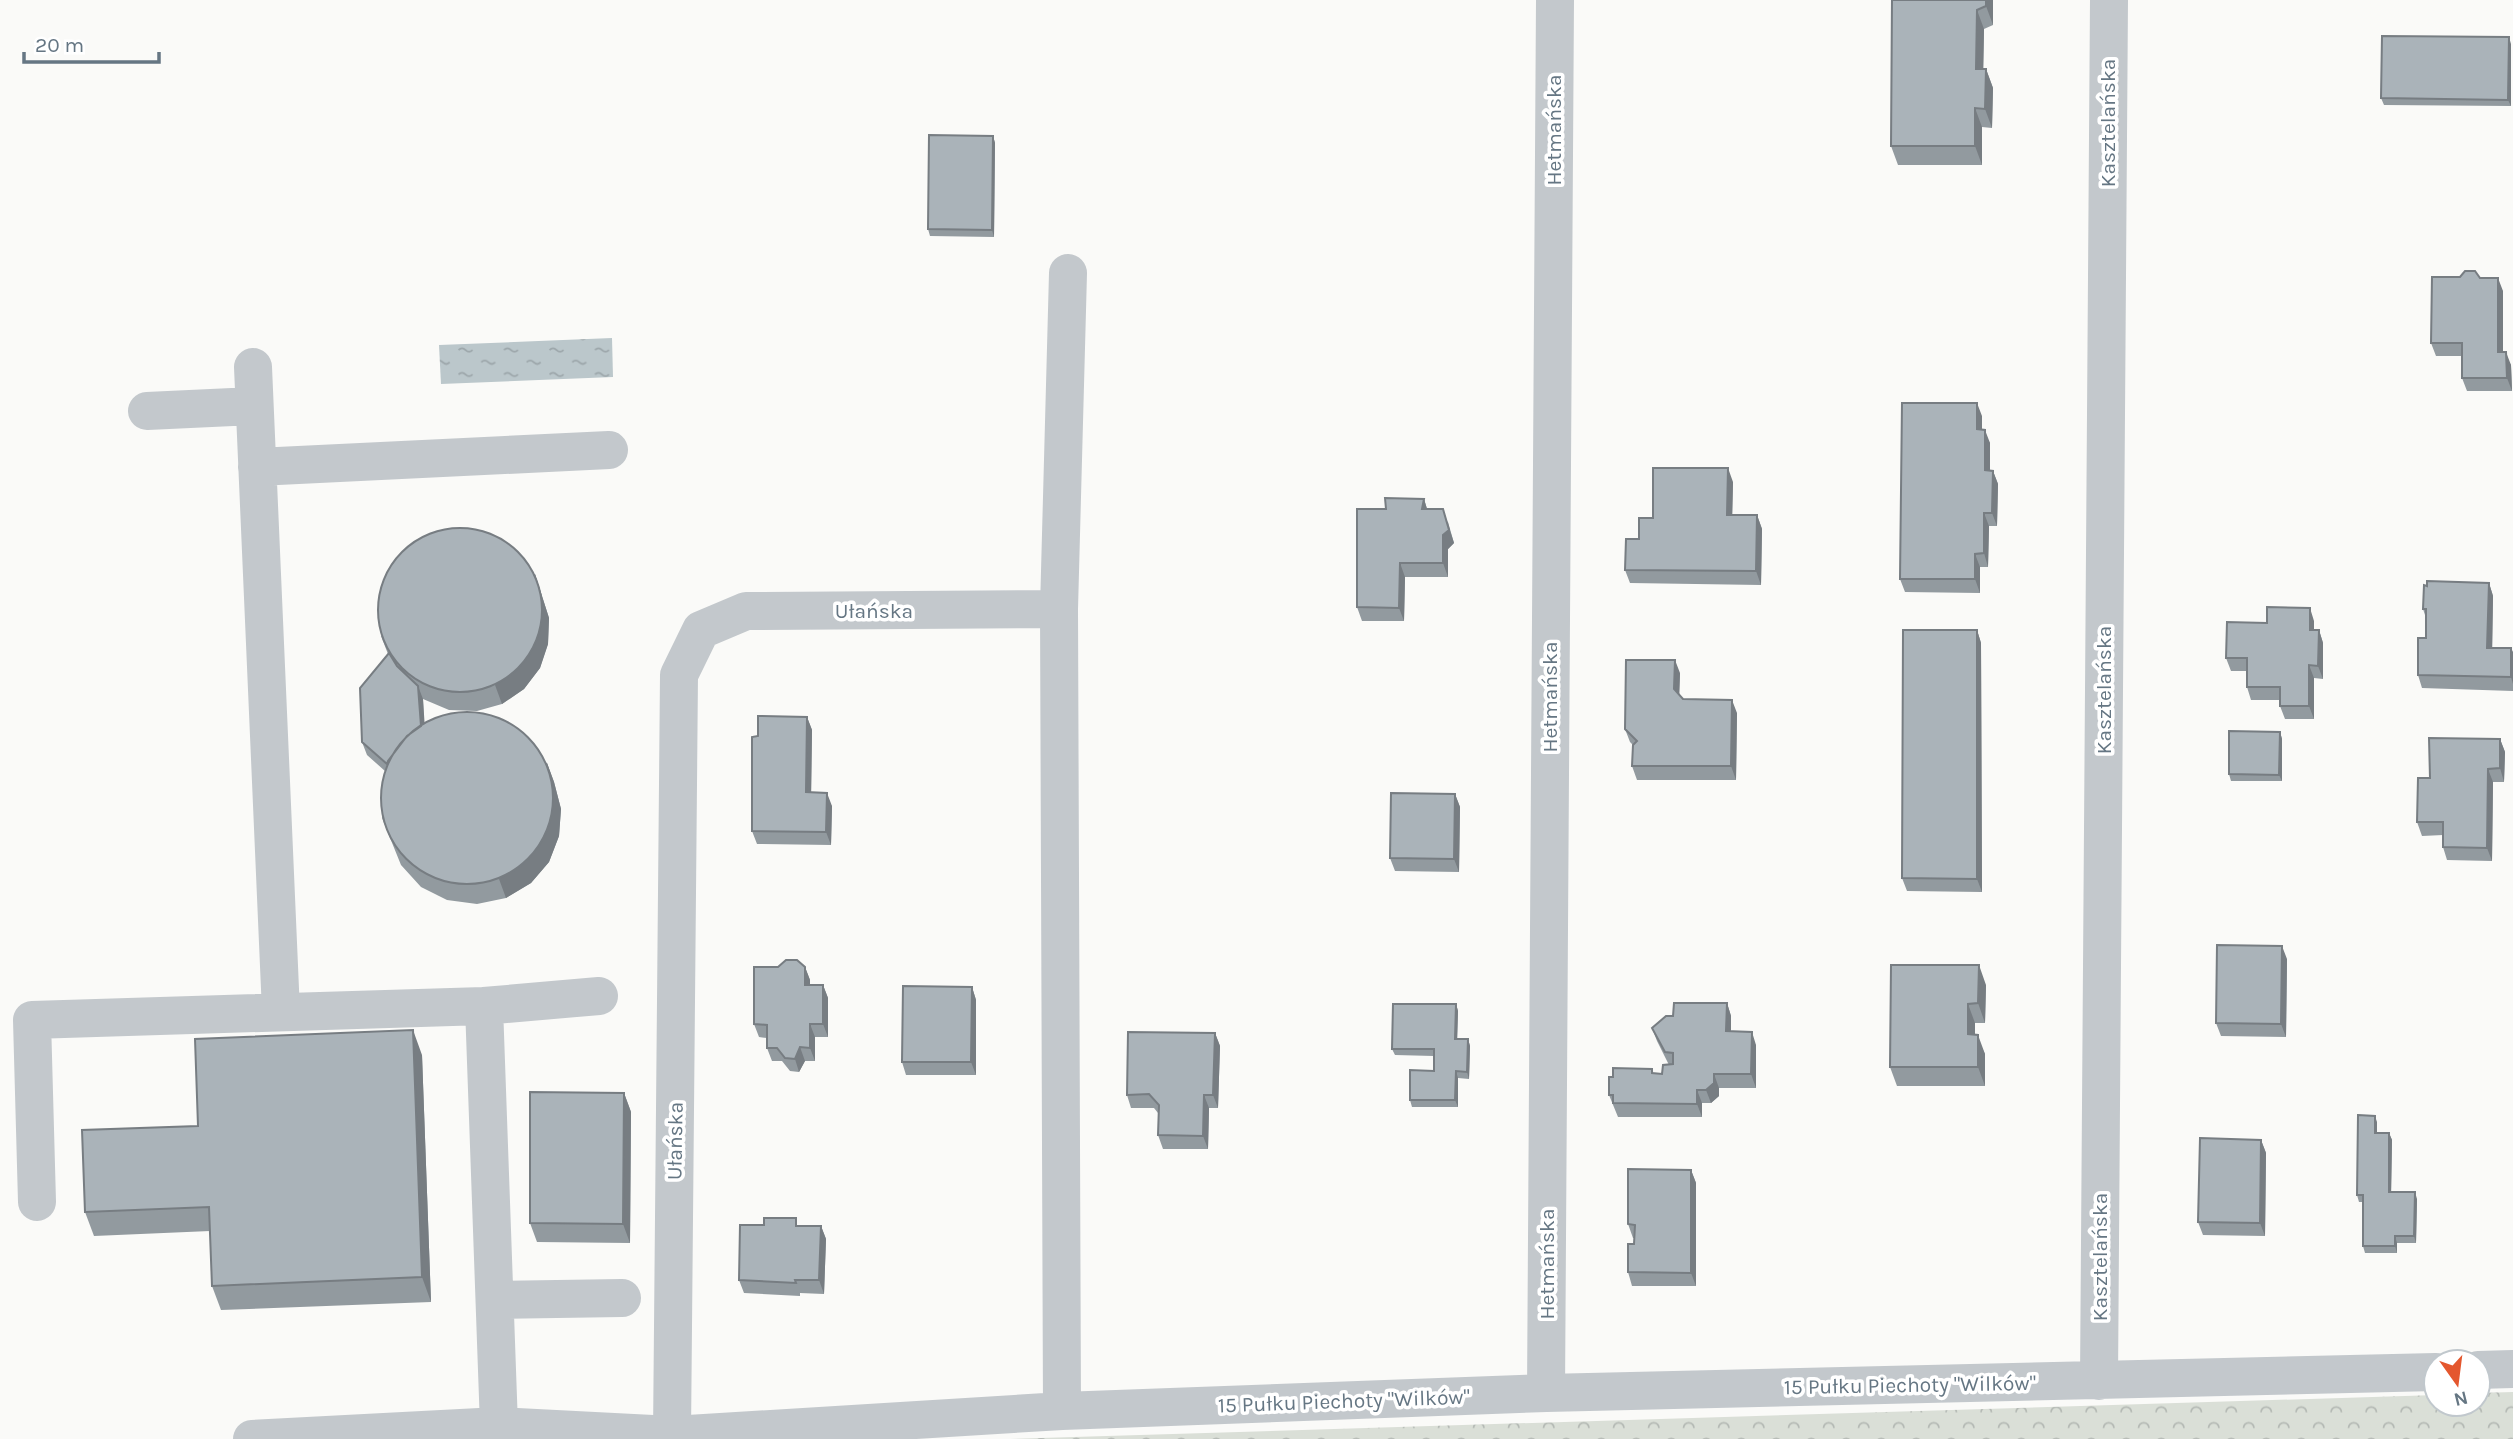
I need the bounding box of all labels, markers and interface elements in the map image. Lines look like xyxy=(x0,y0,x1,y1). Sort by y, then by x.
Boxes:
scale bar xyxy=(24,21,159,65)
text: 20 m xyxy=(35,33,84,57)
street label: Kasztelańska xyxy=(2096,59,2120,187)
street label: Hetmańska xyxy=(1542,74,1566,186)
street label: Ułańska xyxy=(835,599,913,623)
street label: Kasztelańska xyxy=(2092,626,2116,754)
street label: Hetmańska xyxy=(1538,641,1562,753)
street label: Ułańska xyxy=(662,1102,688,1180)
street label: Kasztelańska xyxy=(2088,1193,2112,1321)
street label: Hetmańska xyxy=(1535,1208,1559,1320)
north arrow xyxy=(2422,1348,2492,1418)
street label: 15 Pułku Piechoty "Wilków" xyxy=(1784,1371,2036,1399)
street label: 15 Pułku Piechoty "Wilków" xyxy=(1218,1385,1470,1417)
text: N xyxy=(2452,1386,2470,1411)

